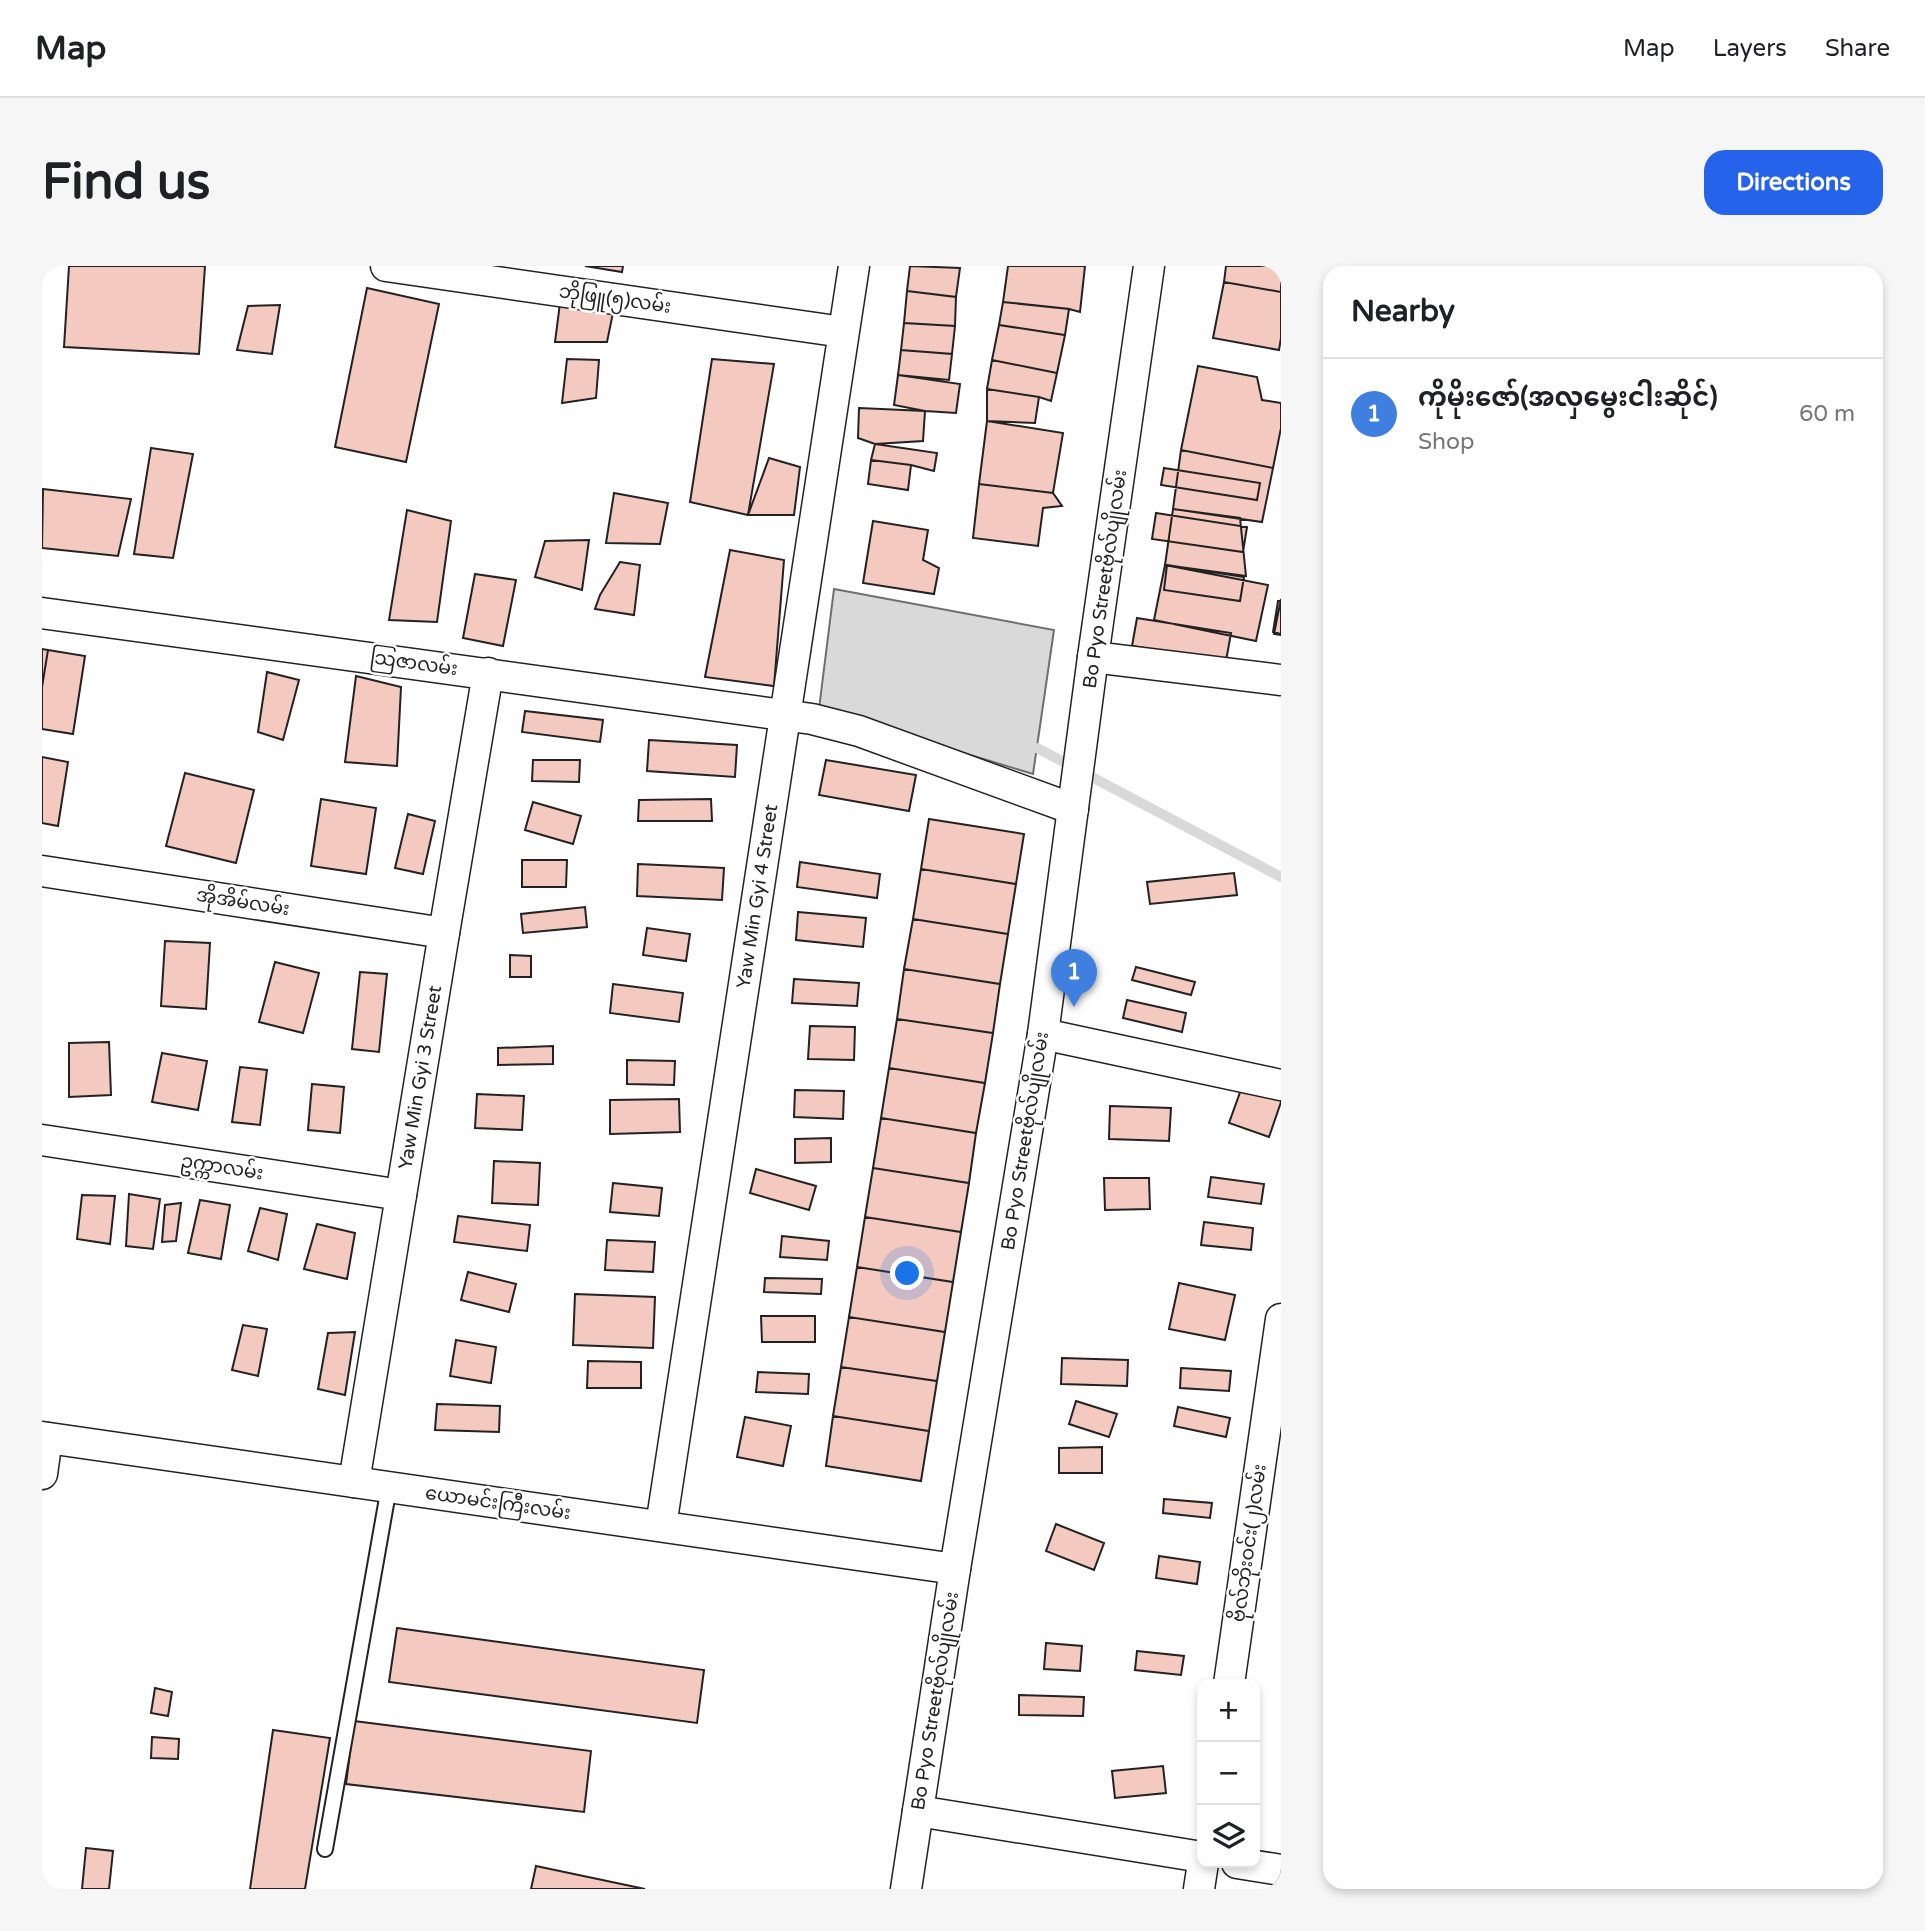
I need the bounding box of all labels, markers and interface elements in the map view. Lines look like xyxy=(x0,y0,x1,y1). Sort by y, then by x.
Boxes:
text: Map xyxy=(35,29,106,68)
text: Map xyxy=(1623,34,1675,63)
text: Layers xyxy=(1713,34,1787,63)
text: Share xyxy=(1825,34,1890,63)
button: Directions xyxy=(1704,150,1883,215)
text: Find us xyxy=(42,153,210,212)
street label: ဘိုဖြူ(၅)လမ်း xyxy=(557,276,673,323)
text: Nearby xyxy=(1351,293,1455,330)
text: ကိုမိုးဇော်(အလှမွေးငါးဆိုင်) xyxy=(1418,382,1718,413)
text: 1 xyxy=(1367,400,1381,428)
text: 60 m xyxy=(1799,400,1855,428)
text: Shop xyxy=(1418,428,1475,456)
street label: Bo Pyo Streetဗိုလ်ပျိုလမ်း xyxy=(1075,468,1136,691)
street label: သြဇာလမ်း xyxy=(368,642,460,684)
street label: Yaw Min Gyi 4 Street xyxy=(732,803,782,990)
street label: အိုအိမ်လမ်း xyxy=(194,880,292,925)
pin: 1 xyxy=(1051,949,1097,1007)
street label: Yaw Min Gyi 3 Street xyxy=(394,984,446,1171)
street label: Bo Pyo Streetဗိုလ်ပျိုလမ်း xyxy=(993,1030,1058,1253)
street label: ဥက္ကာလမ်း xyxy=(178,1146,266,1188)
your location xyxy=(890,1256,924,1290)
street label: ဗိုလ်ဘိုးဝင်း(၂)လမ်း xyxy=(1223,1462,1276,1624)
street label: ယောမင်းကြီးလမ်း xyxy=(423,1478,573,1528)
street label: Bo Pyo Streetဗိုလ်ပျိုလမ်း xyxy=(903,1590,968,1813)
map controls xyxy=(1197,1679,1260,1868)
button: + xyxy=(1197,1679,1260,1742)
button: − xyxy=(1197,1742,1260,1805)
button: layers xyxy=(1197,1805,1260,1868)

